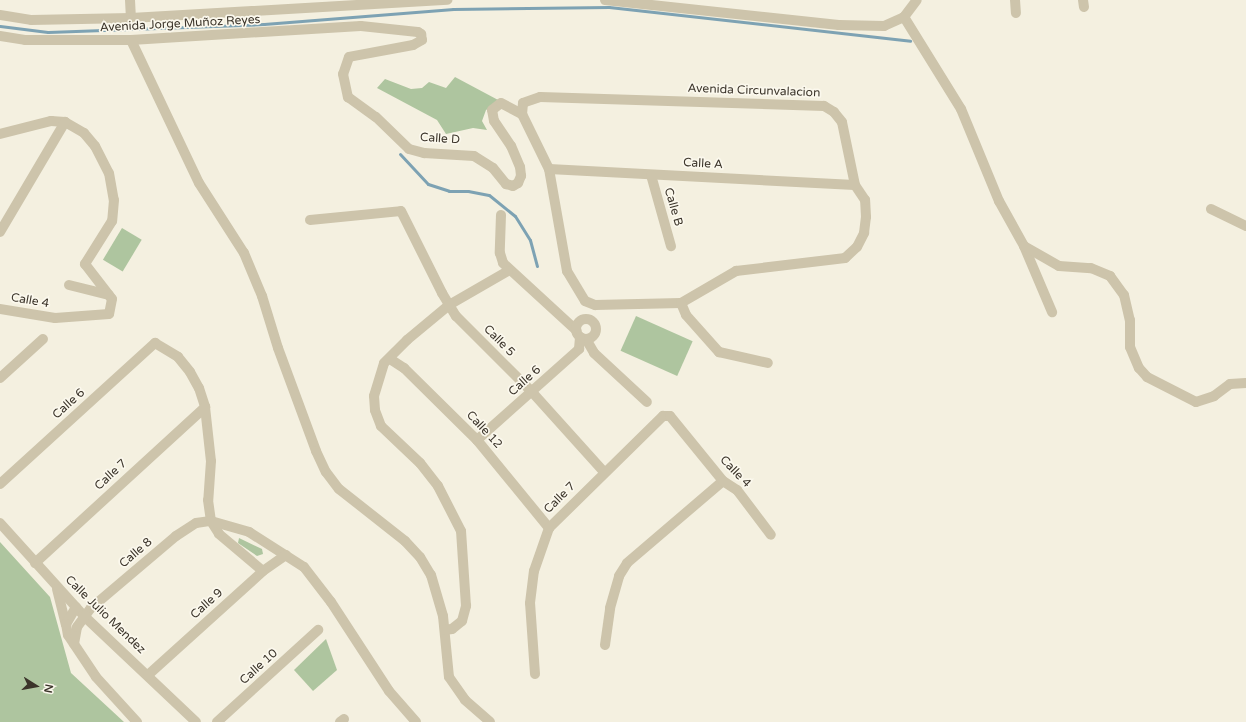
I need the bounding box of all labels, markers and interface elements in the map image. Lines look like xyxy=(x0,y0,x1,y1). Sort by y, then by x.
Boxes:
street label: Avenida Jorge Muñoz Reyes xyxy=(99,13,261,35)
street label: Avenida Circunvalacion xyxy=(687,81,821,101)
street label: Calle D xyxy=(420,130,460,148)
street label: Calle A xyxy=(683,156,723,172)
street label: Calle B xyxy=(661,186,685,228)
street label: Calle 4 xyxy=(10,291,50,311)
street label: Calle 5 xyxy=(480,322,518,360)
street label: Calle 6 xyxy=(506,363,544,399)
street label: Calle 6 xyxy=(50,386,88,422)
street label: Calle 12 xyxy=(463,408,505,452)
street label: Calle 4 xyxy=(716,453,754,491)
street label: Calle 7 xyxy=(92,457,130,493)
street label: Calle 7 xyxy=(541,479,579,517)
street label: Calle 8 xyxy=(117,535,155,571)
street label: Calle Julio Mendez xyxy=(62,573,148,657)
street label: Calle 9 xyxy=(188,586,226,622)
street label: Calle 10 xyxy=(237,646,281,688)
north arrow xyxy=(16,666,56,706)
text: N xyxy=(41,683,55,694)

